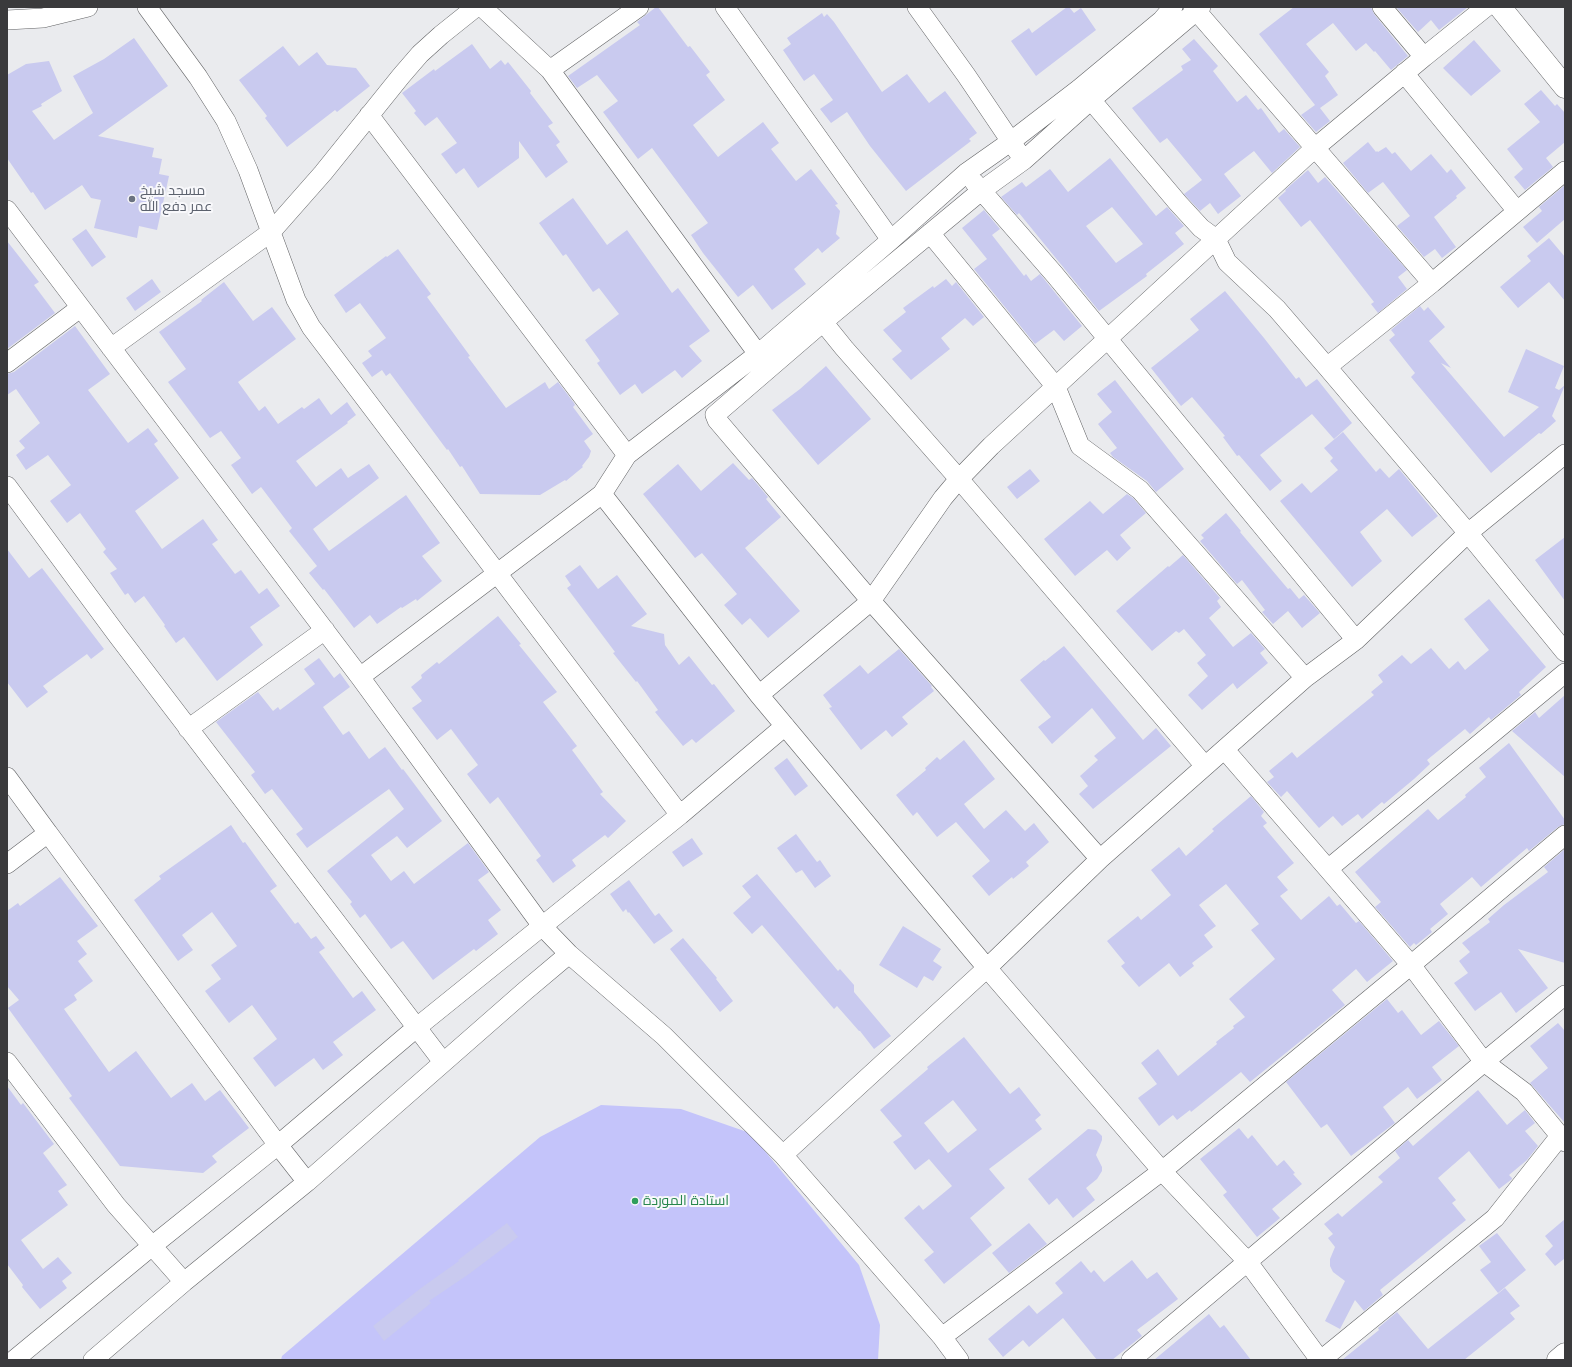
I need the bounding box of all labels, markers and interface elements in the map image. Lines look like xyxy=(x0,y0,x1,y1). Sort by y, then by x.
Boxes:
place label: مسجد شيخ عمر دفع الله xyxy=(140,183,212,216)
marker: مسجد شيخ عمر دفع الله xyxy=(127,194,137,204)
place label: استادة الموردة xyxy=(643,1193,729,1209)
marker: استادة الموردة xyxy=(630,1196,640,1206)

